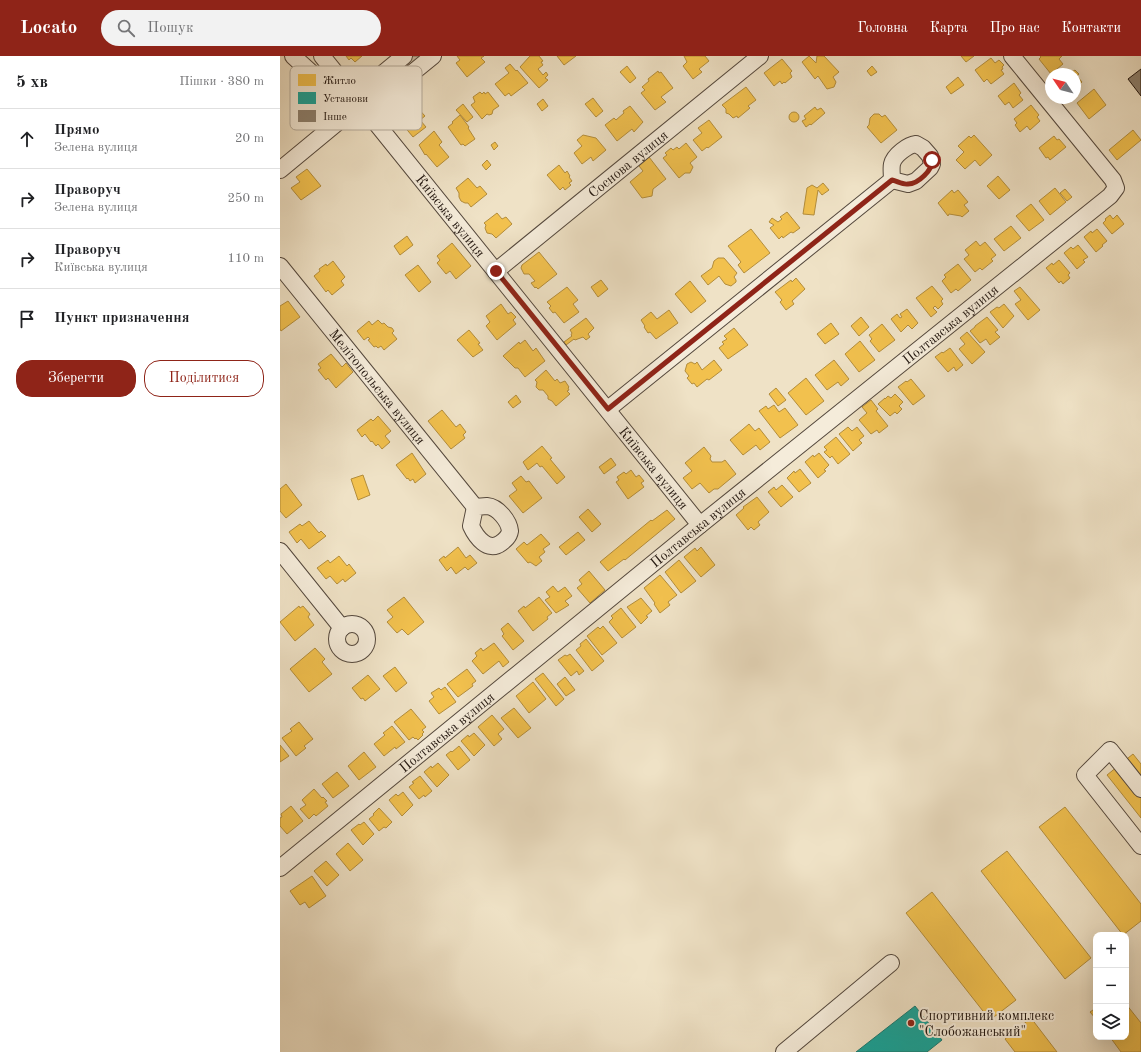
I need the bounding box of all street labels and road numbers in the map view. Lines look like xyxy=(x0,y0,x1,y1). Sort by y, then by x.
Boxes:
street label: Соснова вулиця xyxy=(586,128,671,201)
street label: Київська вулиця xyxy=(413,172,487,260)
street label: Полтавська вулиця xyxy=(900,283,1001,367)
street label: Мелітопольська вулиця xyxy=(326,327,427,447)
street label: Київська вулиця xyxy=(616,425,690,512)
street label: Полтавська вулиця xyxy=(648,485,749,571)
street label: Полтавська вулиця xyxy=(397,690,497,776)

